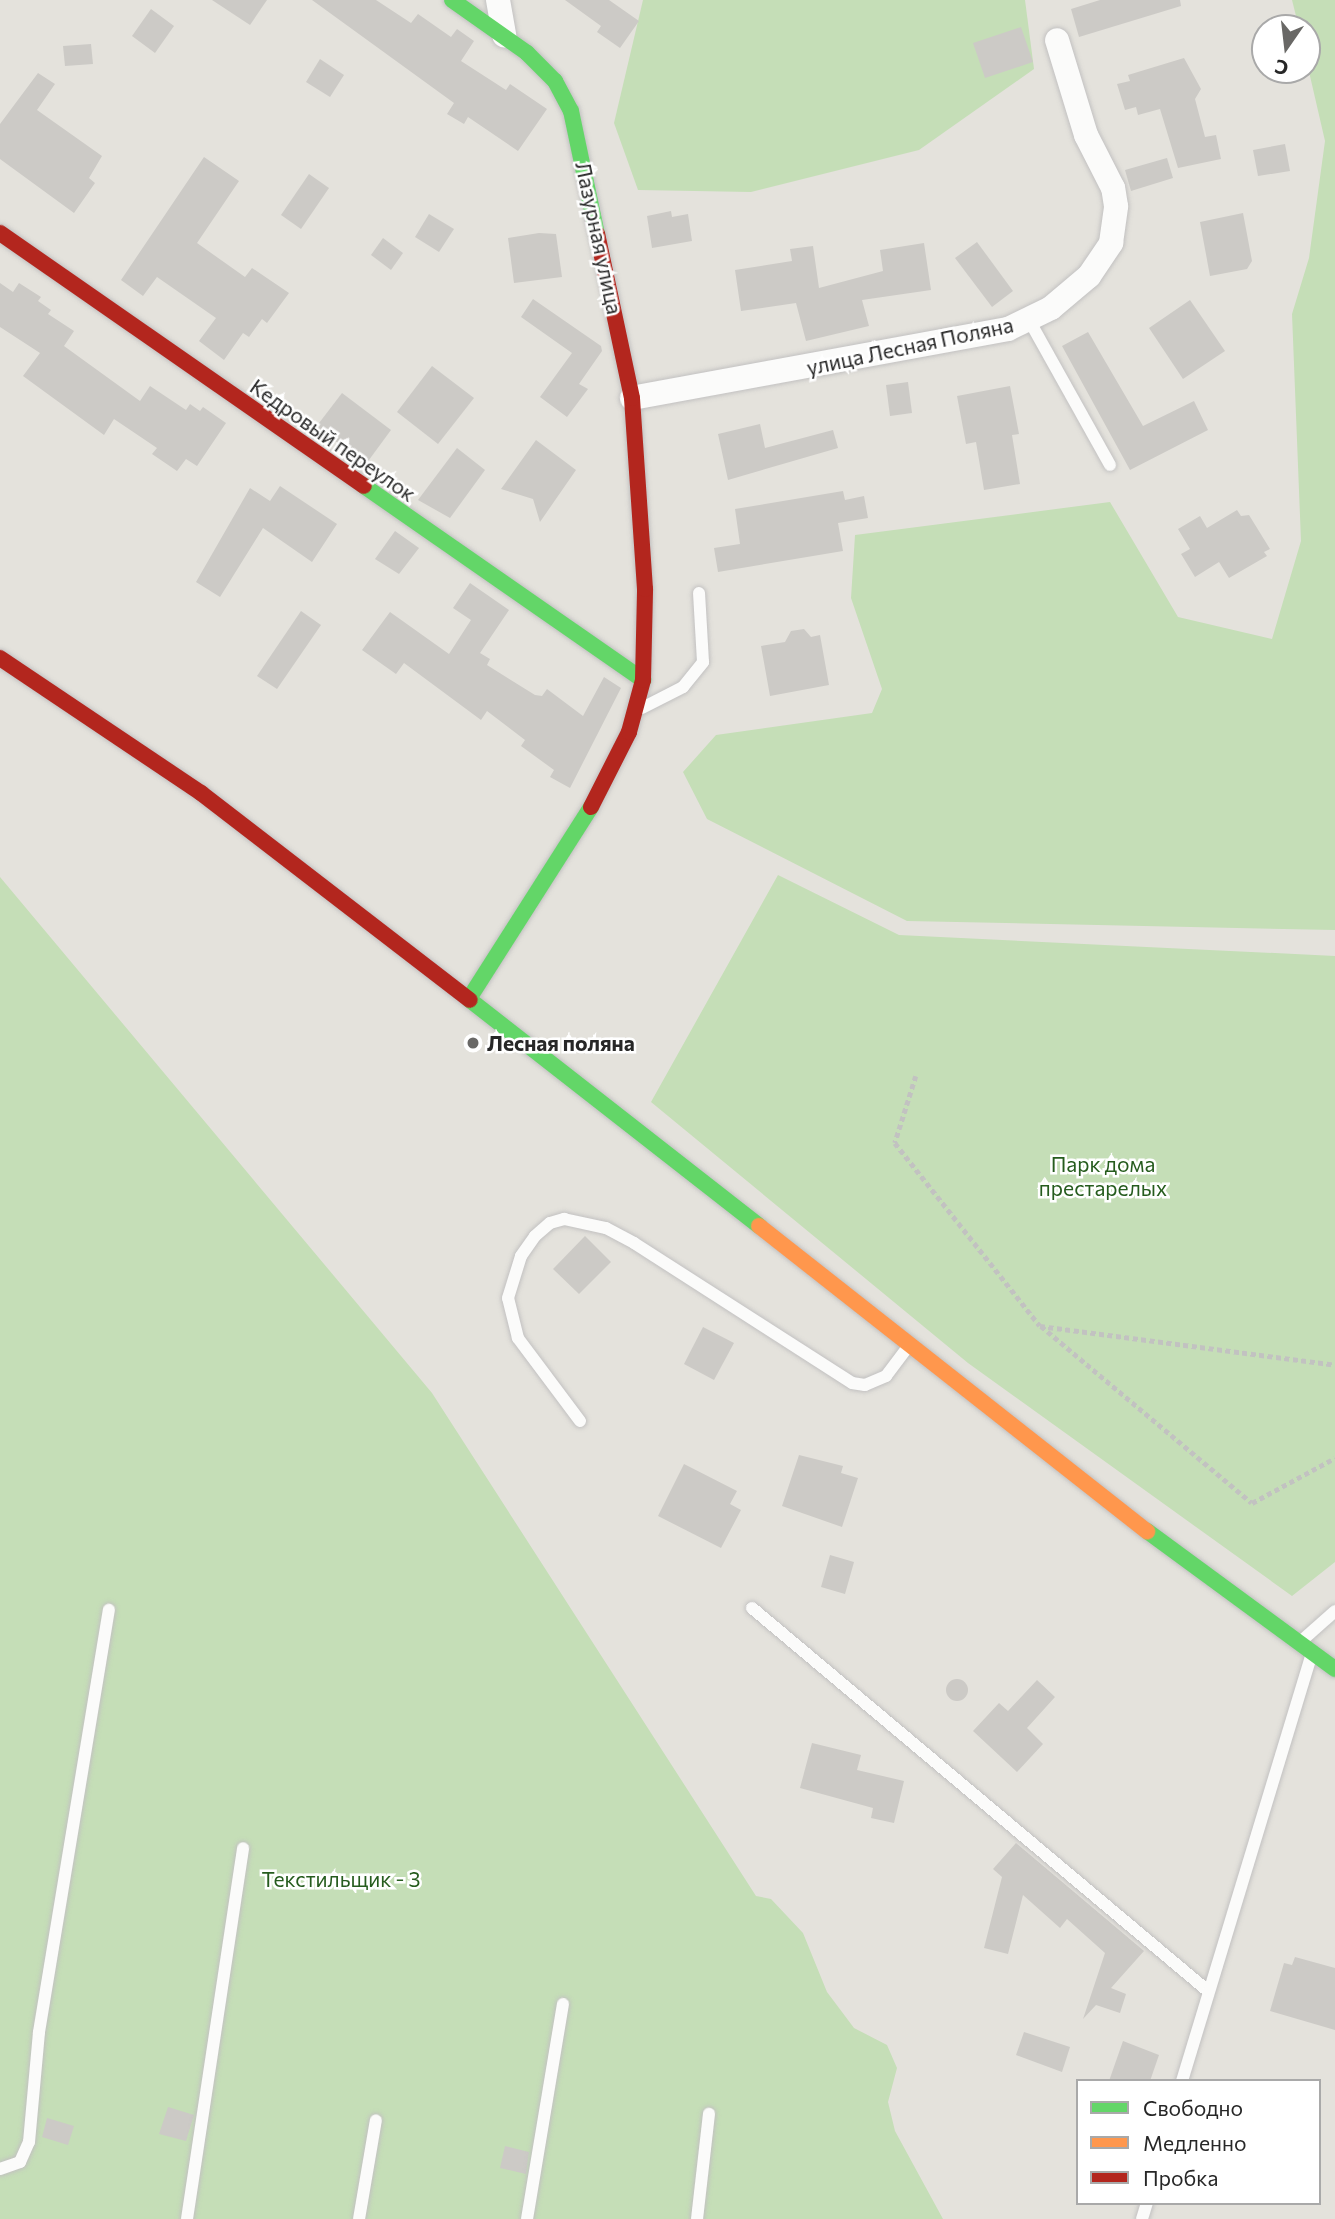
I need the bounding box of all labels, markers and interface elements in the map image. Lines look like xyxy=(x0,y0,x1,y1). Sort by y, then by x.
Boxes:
north arrow xyxy=(1251,14,1321,84)
text: С xyxy=(1272,55,1290,81)
street label: Лазурная улица xyxy=(571,159,627,317)
street label: улица Лесная Поляна xyxy=(804,312,1016,380)
street label: Кедровый переулок xyxy=(245,373,421,507)
place label: Лесная поляна xyxy=(487,1030,635,1056)
marker: Лесная поляна xyxy=(465,1035,481,1051)
park label: Парк дома престарелых xyxy=(1039,1151,1167,1201)
park label: Текстильщик - 3 xyxy=(262,1866,420,1892)
legend xyxy=(1076,2079,1321,2205)
text: Свободно xyxy=(1143,2095,1243,2120)
text: Медленно xyxy=(1143,2130,1247,2155)
text: Пробка xyxy=(1143,2165,1218,2190)

